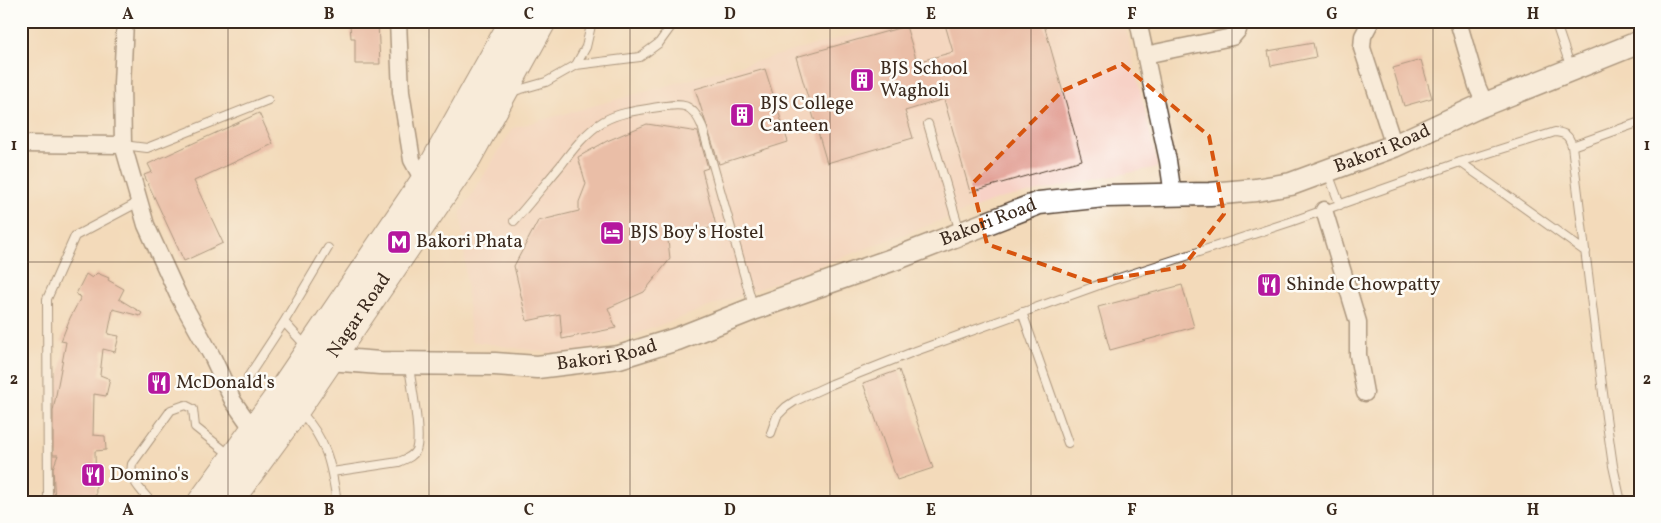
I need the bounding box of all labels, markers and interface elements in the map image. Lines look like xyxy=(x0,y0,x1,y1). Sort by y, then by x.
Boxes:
text: A xyxy=(122,4,134,26)
text: B xyxy=(324,4,335,26)
text: C xyxy=(524,4,534,26)
text: D xyxy=(724,4,736,26)
text: E xyxy=(926,4,936,26)
text: F xyxy=(1127,4,1137,26)
text: G xyxy=(1326,4,1338,26)
text: H xyxy=(1527,4,1539,26)
place label: BJS School Wagholi xyxy=(880,56,968,104)
building icon: BJS School Wagholi xyxy=(849,67,875,93)
place label: BJS College Canteen xyxy=(760,91,854,139)
building icon: BJS College Canteen xyxy=(729,102,755,128)
street label: Bakori Road xyxy=(1330,118,1435,180)
text: 1 xyxy=(11,135,17,157)
text: 1 xyxy=(1644,135,1650,157)
street label: Bakori Road xyxy=(936,192,1041,253)
hotel icon: BJS Boy's Hostel xyxy=(599,220,625,246)
place label: BJS Boy's Hostel xyxy=(630,220,764,246)
metro station icon: Bakori Phata xyxy=(386,229,412,255)
place label: Bakori Phata xyxy=(416,229,523,255)
street label: Nagar Road xyxy=(321,268,397,363)
restaurant icon: Shinde Chowpatty xyxy=(1256,272,1282,298)
place label: Shinde Chowpatty xyxy=(1286,272,1440,298)
street label: Bakori Road xyxy=(555,333,660,377)
text: 2 xyxy=(10,369,18,391)
text: 2 xyxy=(1643,369,1651,391)
restaurant icon: McDonald's xyxy=(146,370,172,396)
place label: McDonald's xyxy=(176,370,275,396)
restaurant icon: Domino's xyxy=(80,462,106,488)
place label: Domino's xyxy=(110,462,189,488)
text: A xyxy=(122,500,134,522)
text: B xyxy=(324,500,335,522)
text: C xyxy=(524,500,534,522)
text: D xyxy=(724,500,736,522)
text: E xyxy=(926,500,936,522)
text: F xyxy=(1127,500,1137,522)
text: G xyxy=(1326,500,1338,522)
text: H xyxy=(1527,500,1539,522)

